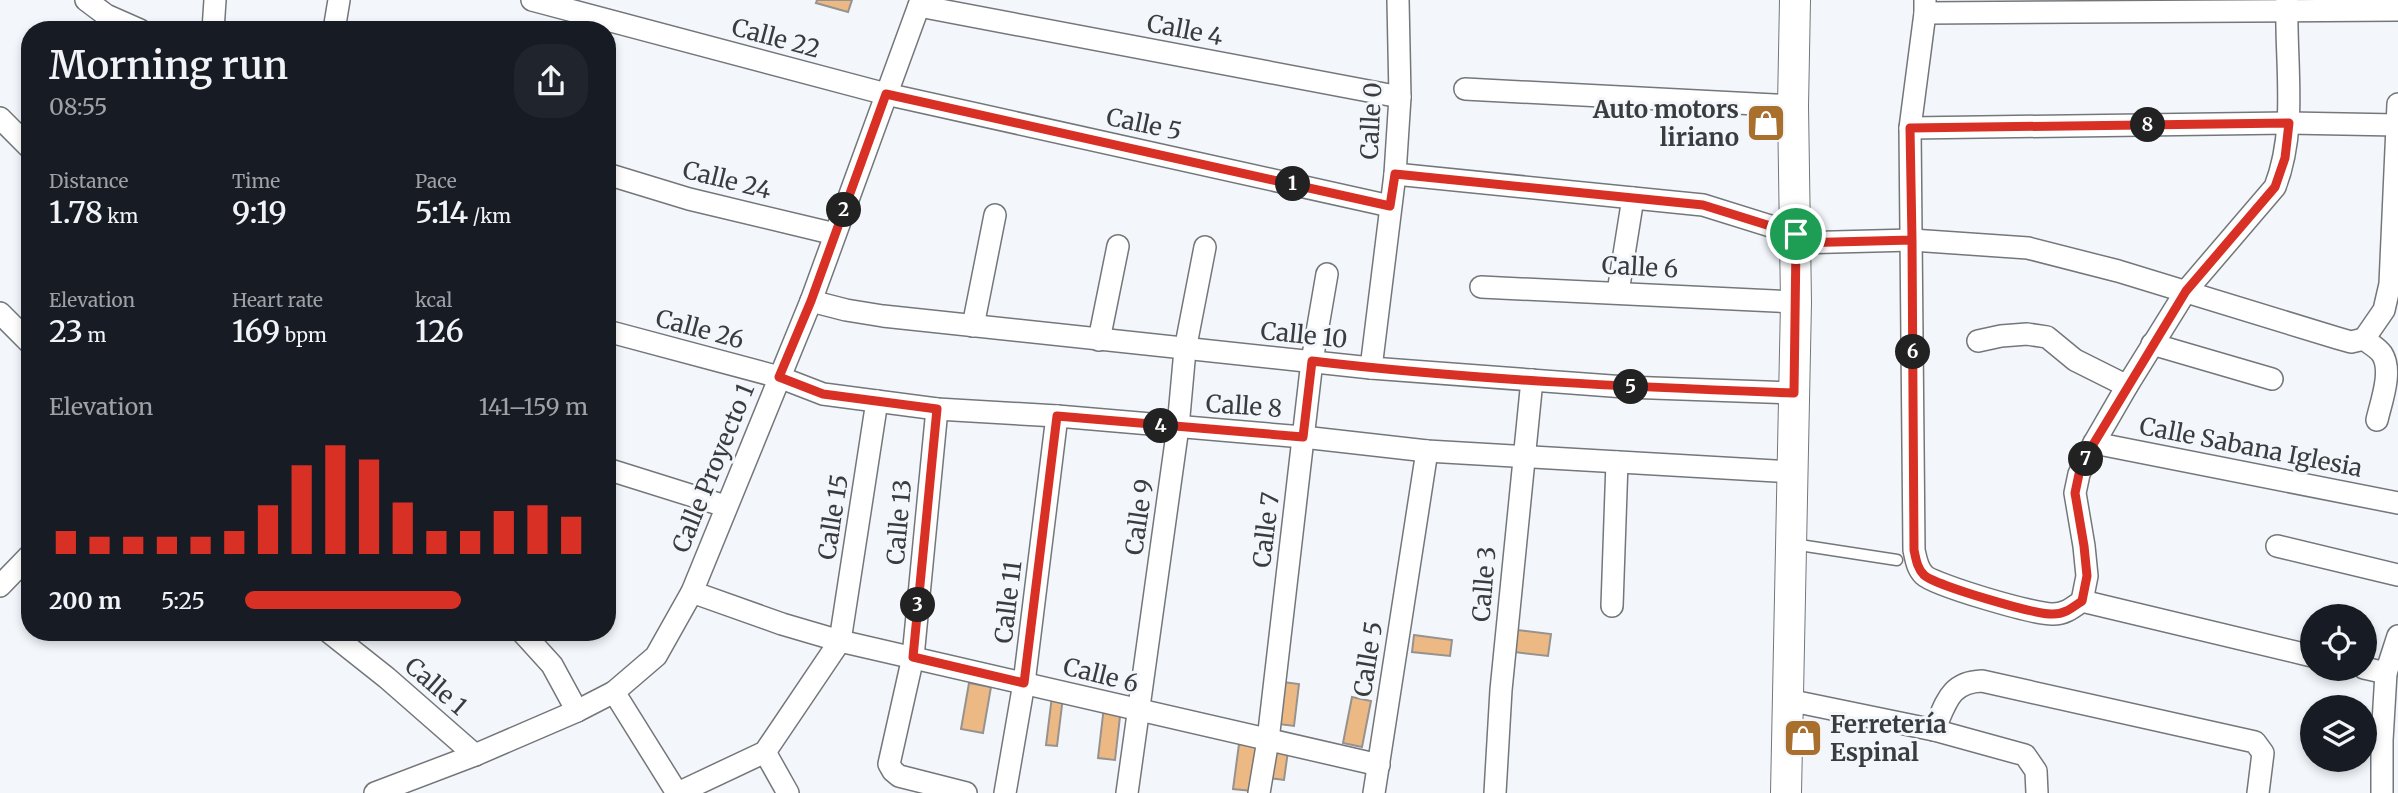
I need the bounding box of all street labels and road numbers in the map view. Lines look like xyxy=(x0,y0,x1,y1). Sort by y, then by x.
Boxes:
street label: Calle 4 xyxy=(1144,7,1226,53)
street label: Calle 22 xyxy=(729,11,823,65)
street label: Calle 0 xyxy=(1353,82,1389,160)
street label: Calle 5 xyxy=(1104,101,1184,147)
street label: Calle 24 xyxy=(679,154,775,206)
street label: Calle 6 xyxy=(1601,250,1679,284)
street label: Calle 26 xyxy=(652,302,748,356)
street label: Calle 10 xyxy=(1259,315,1349,355)
street label: Calle Proyecto 1 xyxy=(665,379,761,557)
street label: Calle 8 xyxy=(1205,388,1283,424)
street label: Calle Sabana Iglesia xyxy=(2137,410,2365,484)
street label: Calle 15 xyxy=(811,472,855,562)
street label: Calle 9 xyxy=(1118,477,1160,557)
street label: Calle 13 xyxy=(880,478,918,566)
street label: Calle 7 xyxy=(1246,491,1286,569)
street label: Calle 3 xyxy=(1465,545,1503,623)
street label: Calle 11 xyxy=(988,559,1028,645)
street label: Calle 5 xyxy=(1347,619,1389,699)
street label: Calle 1 xyxy=(398,650,474,722)
street label: Calle 6 xyxy=(1060,651,1142,699)

